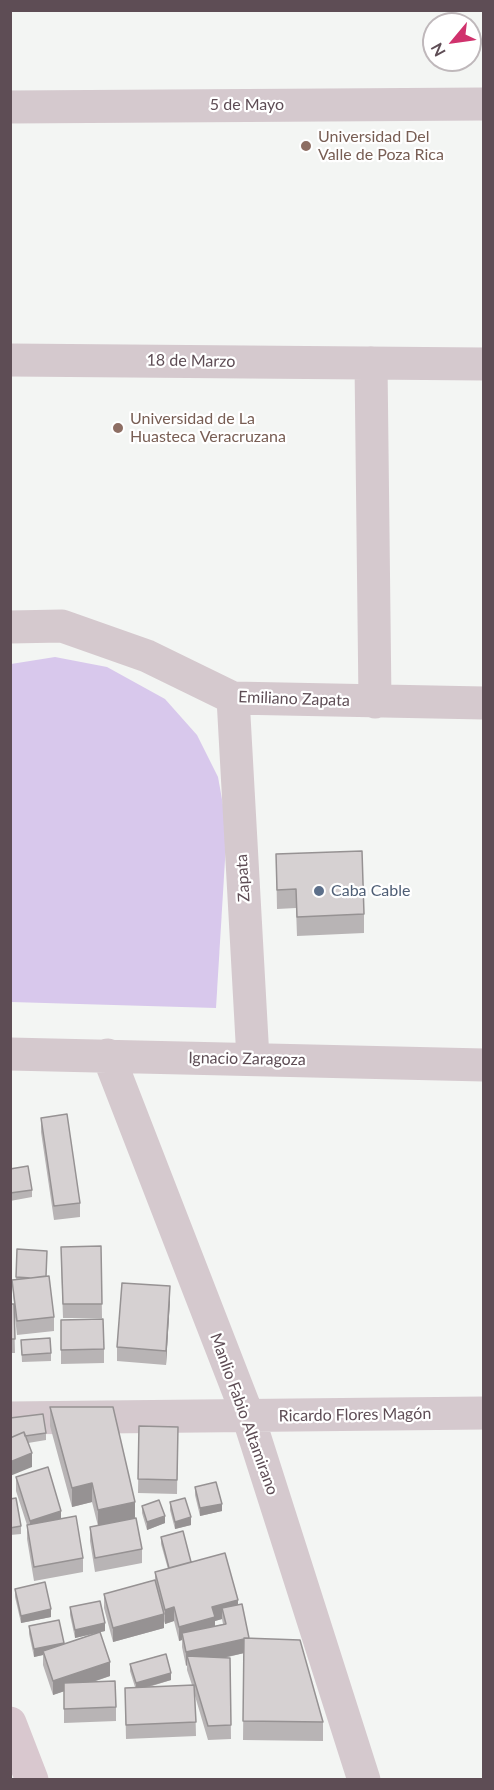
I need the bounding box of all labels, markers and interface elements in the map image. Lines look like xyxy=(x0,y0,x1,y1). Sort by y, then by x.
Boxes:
north arrow xyxy=(422,12,482,72)
text: N xyxy=(426,40,449,60)
street label: 5 de Mayo xyxy=(210,95,284,115)
place label: Universidad Del Valle de Poza Rica xyxy=(318,127,444,165)
marker: Universidad Del Valle de Poza Rica xyxy=(299,139,313,153)
street label: 18 de Marzo xyxy=(146,351,236,371)
place label: Universidad de La Huasteca Veracruzana xyxy=(130,409,286,447)
marker: Universidad de La Huasteca Veracruzana xyxy=(111,421,125,435)
street label: Emiliano Zapata xyxy=(238,687,350,711)
street label: Zapata xyxy=(232,854,254,902)
place label: Caba Cable xyxy=(331,881,410,901)
marker: Caba Cable xyxy=(312,884,326,898)
street label: Ignacio Zaragoza xyxy=(188,1048,306,1070)
street label: Manlio Fabio Altamirano xyxy=(206,1330,282,1498)
street label: Ricardo Flores Magón xyxy=(279,1404,431,1426)

